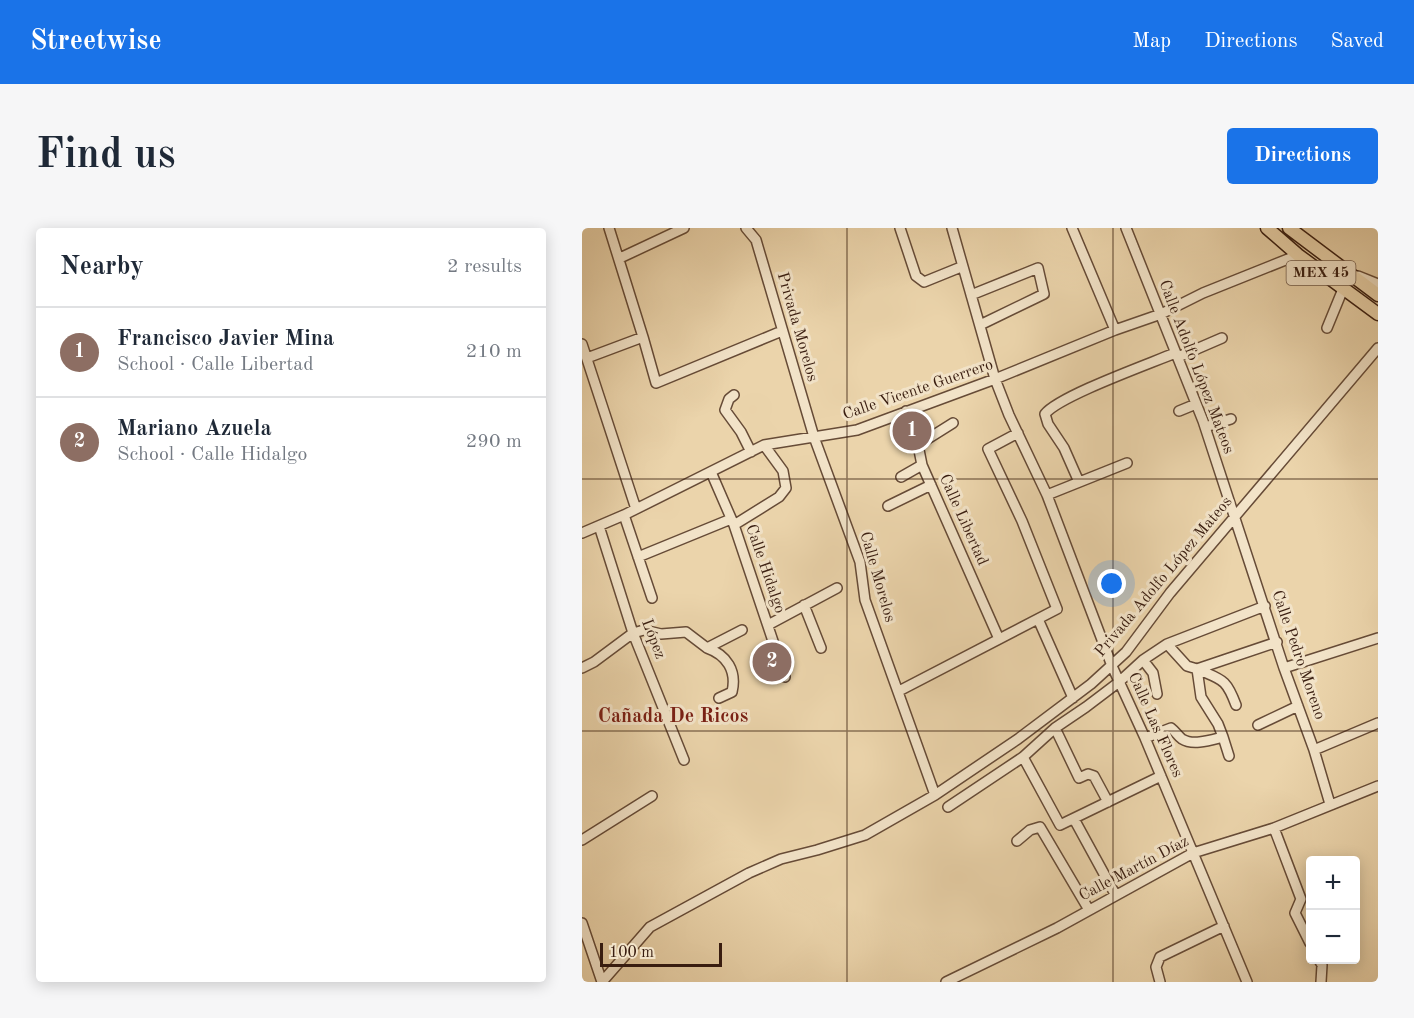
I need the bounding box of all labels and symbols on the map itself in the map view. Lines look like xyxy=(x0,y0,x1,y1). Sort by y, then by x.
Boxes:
road number: MEX 45 xyxy=(1286,261,1356,285)
street label: Privada Morelos xyxy=(774,271,820,383)
street label: Calle Adolfo López Mateos xyxy=(1155,278,1237,456)
street label: Calle Vicente Guerrero xyxy=(841,357,995,423)
pin: 1 xyxy=(892,408,932,454)
street label: Calle Libertad xyxy=(936,472,990,568)
street label: Privada Adolfo López Mateos xyxy=(1092,494,1236,660)
street label: Calle Hidalgo xyxy=(742,522,788,616)
street label: Calle Morelos xyxy=(856,530,898,624)
your location xyxy=(1097,569,1126,598)
street label: Calle Pedro Moreno xyxy=(1268,588,1328,722)
street label: López xyxy=(638,617,668,661)
pin: 2 xyxy=(752,640,792,684)
street label: Calle Las Flores xyxy=(1125,670,1185,780)
district label: Cañada De Ricos xyxy=(598,707,748,727)
street label: Calle Martín Díaz xyxy=(1076,833,1192,905)
scale bar xyxy=(600,940,722,968)

